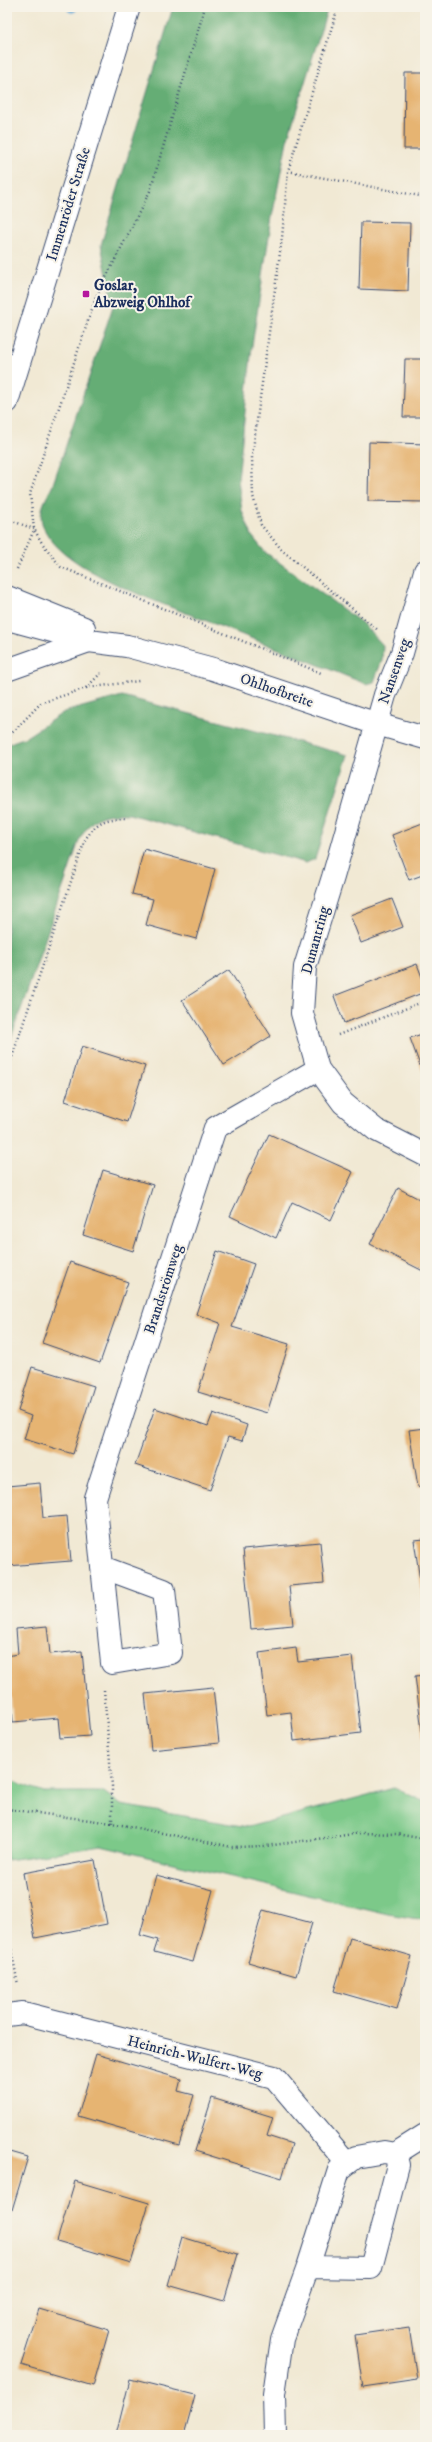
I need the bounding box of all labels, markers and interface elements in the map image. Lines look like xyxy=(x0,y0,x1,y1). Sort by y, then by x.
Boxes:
street label: Immenröder Straße xyxy=(42,145,95,263)
place label: Goslar, Abzweig Ohlhof xyxy=(93,276,193,312)
marker: Goslar, Abzweig Ohlhof xyxy=(81,289,91,299)
street label: Nansenweg xyxy=(374,635,415,707)
street label: Ohlhofbreite xyxy=(238,669,316,712)
street label: Dunantring xyxy=(297,903,334,976)
street label: Brandströmweg xyxy=(140,1241,187,1337)
street label: Heinrich-Wulfert-Weg xyxy=(125,2031,265,2084)

